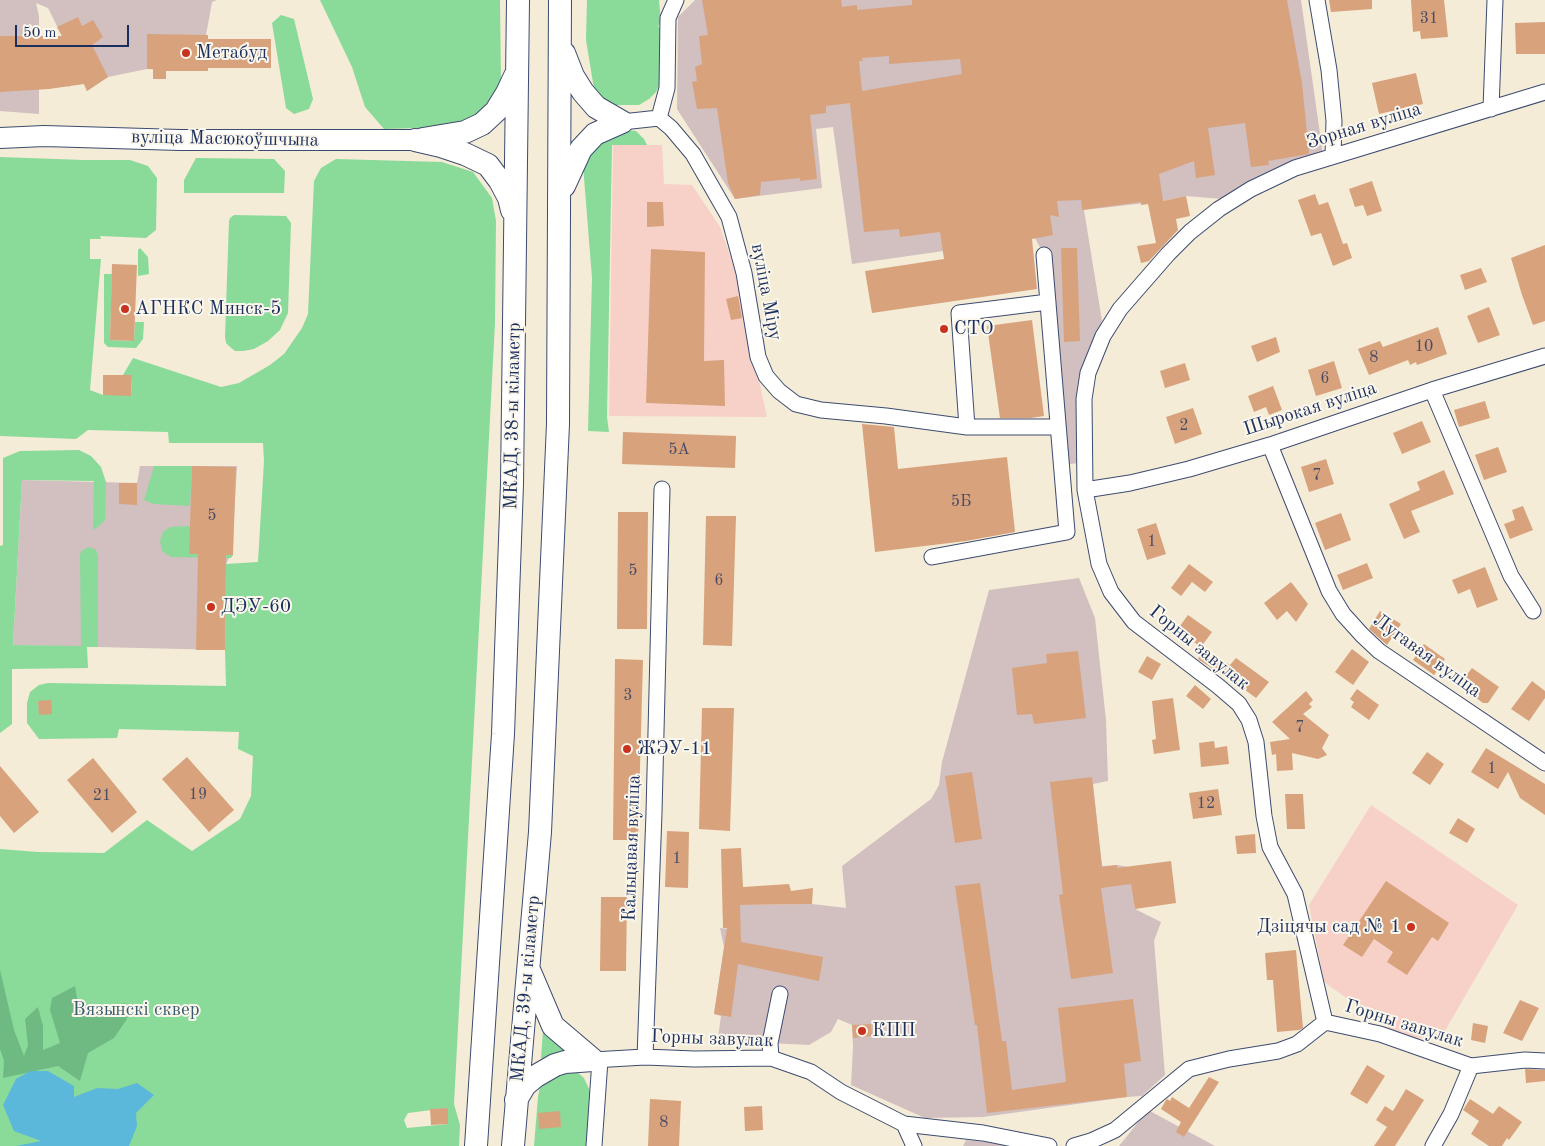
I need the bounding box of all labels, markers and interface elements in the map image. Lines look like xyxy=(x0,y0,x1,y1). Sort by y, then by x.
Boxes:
house number: 31 xyxy=(1420,9,1438,29)
scale bar xyxy=(18,15,131,47)
text: 50 m xyxy=(23,26,57,41)
place label: Метабуд xyxy=(196,42,267,64)
marker: Метабуд xyxy=(180,47,192,59)
street label: Зорная вуліца xyxy=(1304,98,1424,154)
street label: вуліца Масюкоўшчына xyxy=(131,126,319,152)
street label: вуліца Міру xyxy=(745,242,787,342)
place label: АГНКС Минск-5 xyxy=(135,298,281,320)
marker: АГНКС Минск-5 xyxy=(119,303,131,315)
place label: СТО xyxy=(954,318,994,340)
street label: МКАД, 38-ы кіламетр xyxy=(500,322,526,510)
marker: СТО xyxy=(938,323,950,335)
house number: 10 xyxy=(1415,337,1433,357)
house number: 8 xyxy=(1369,348,1379,368)
house number: 6 xyxy=(1320,369,1330,389)
street label: Шырокая вуліца xyxy=(1241,377,1379,441)
house number: 2 xyxy=(1179,416,1189,436)
house number: 5А xyxy=(668,440,690,460)
house number: 7 xyxy=(1312,466,1322,486)
house number: 5Б xyxy=(951,492,971,512)
house number: 5 xyxy=(207,506,217,526)
house number: 1 xyxy=(1147,532,1157,552)
house number: 5 xyxy=(628,561,638,581)
house number: 6 xyxy=(714,571,724,591)
place label: ДЭУ-60 xyxy=(221,596,291,618)
marker: ДЭУ-60 xyxy=(205,601,217,613)
street label: Горны завулак xyxy=(1144,601,1254,695)
street label: Лугавая вуліца xyxy=(1368,609,1486,703)
house number: 3 xyxy=(623,686,633,706)
house number: 7 xyxy=(1295,718,1305,738)
place label: ЖЭУ-11 xyxy=(637,738,712,760)
marker: ЖЭУ-11 xyxy=(621,743,633,755)
house number: 1 xyxy=(1487,759,1497,779)
street label: Кальцавая вуліца xyxy=(618,774,646,922)
house number: 19 xyxy=(189,785,207,805)
house number: 21 xyxy=(93,786,111,806)
house number: 12 xyxy=(1197,794,1215,814)
house number: 1 xyxy=(672,849,682,869)
street label: МКАД, 39-ы кіламетр xyxy=(506,895,546,1083)
place label: Дзіцячы сад № 1 xyxy=(1257,916,1401,938)
marker: Дзіцячы сад № 1 xyxy=(1405,921,1417,933)
street label: Горны завулак xyxy=(1342,995,1466,1053)
park label: Вязынскі сквер xyxy=(73,999,199,1021)
place label: КПП xyxy=(872,1020,916,1042)
street label: Горны завулак xyxy=(650,1025,774,1053)
marker: КПП xyxy=(856,1025,868,1037)
house number: 8 xyxy=(659,1113,669,1133)

